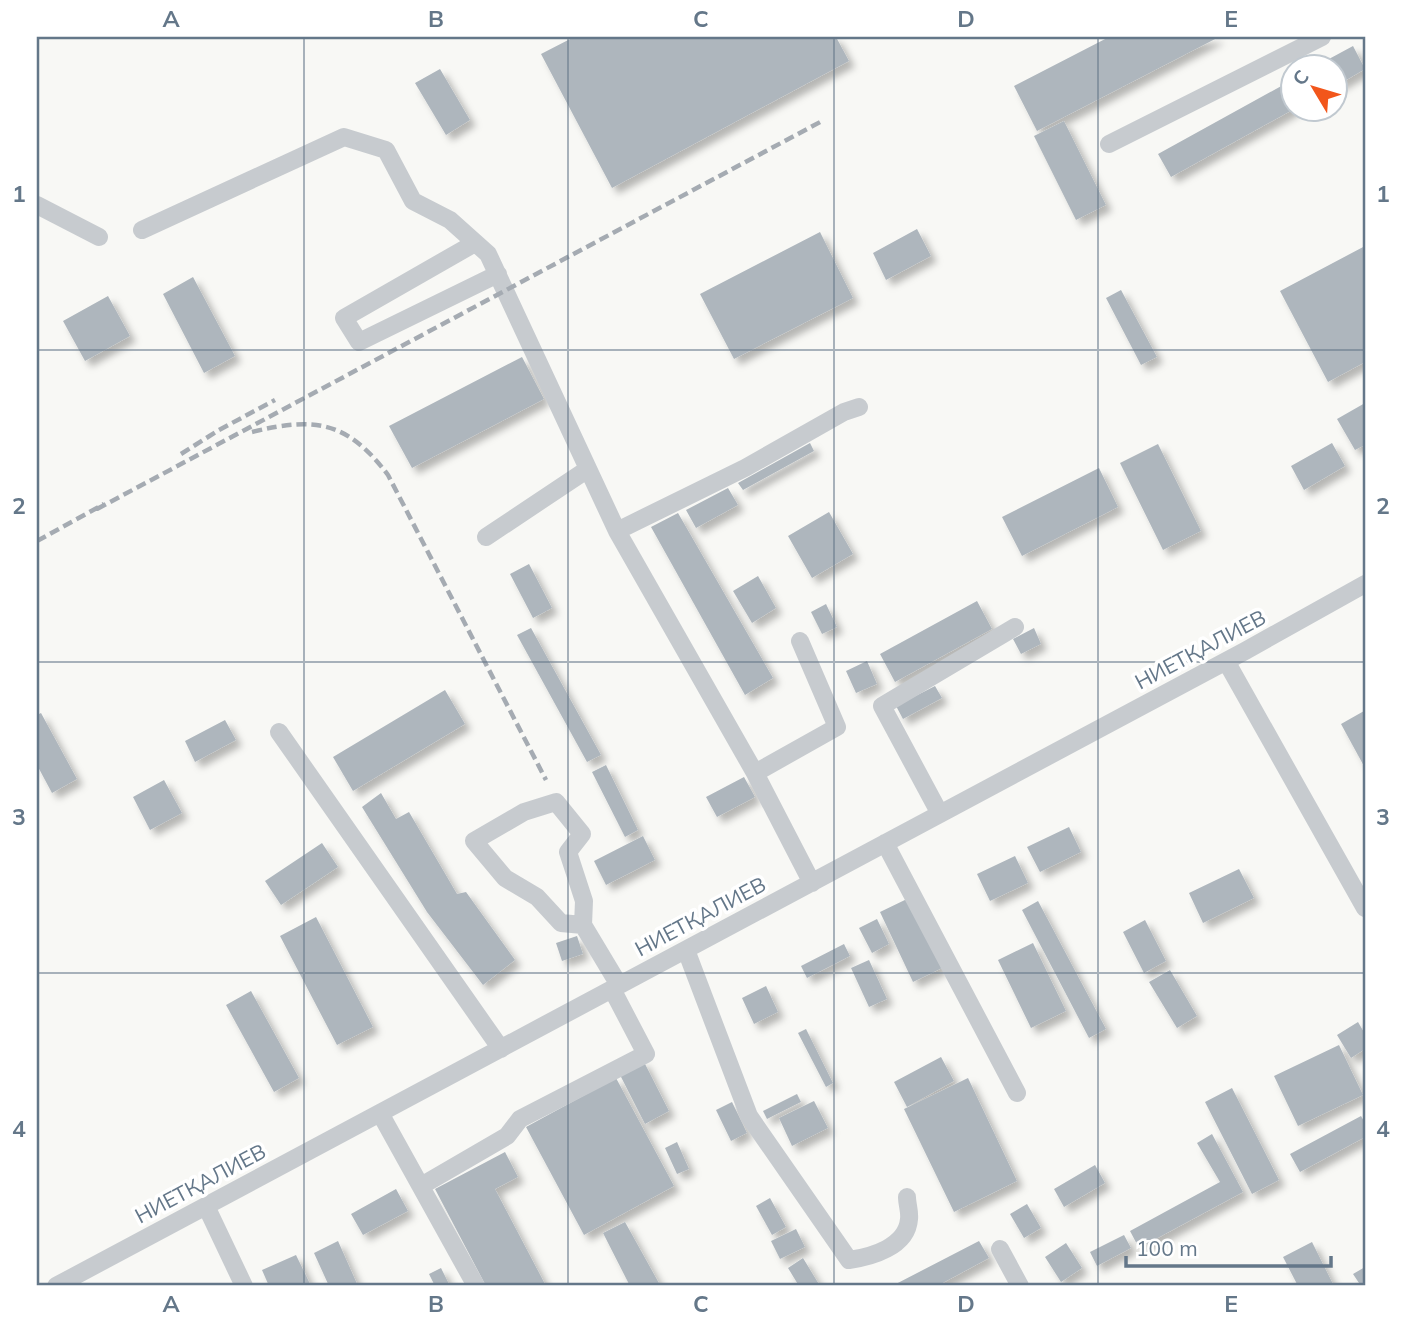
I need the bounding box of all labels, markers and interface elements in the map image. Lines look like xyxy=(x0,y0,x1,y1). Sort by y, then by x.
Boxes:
text: A xyxy=(162,4,180,33)
text: B xyxy=(428,4,444,33)
text: C xyxy=(693,4,709,33)
text: D xyxy=(957,4,975,33)
text: E xyxy=(1224,4,1238,33)
north arrow xyxy=(1280,52,1350,122)
text: С xyxy=(1287,65,1314,90)
text: 1 xyxy=(12,179,26,208)
text: 1 xyxy=(1376,179,1390,208)
text: 2 xyxy=(12,491,26,520)
text: 2 xyxy=(1376,491,1390,520)
street label: НИЕТҚАЛИЕВ xyxy=(1130,604,1270,694)
text: 3 xyxy=(12,802,26,831)
text: 3 xyxy=(1376,802,1390,831)
street label: НИЕТҚАЛИЕВ xyxy=(630,871,770,961)
text: 4 xyxy=(12,1114,26,1143)
text: 4 xyxy=(1376,1114,1390,1143)
street label: НИЕТҚАЛИЕВ xyxy=(130,1138,270,1228)
scale bar xyxy=(1126,1225,1330,1269)
text: 100 m xyxy=(1136,1235,1198,1261)
text: A xyxy=(162,1289,180,1318)
text: B xyxy=(428,1289,444,1318)
text: C xyxy=(693,1289,709,1318)
text: D xyxy=(957,1289,975,1318)
text: E xyxy=(1224,1289,1238,1318)

